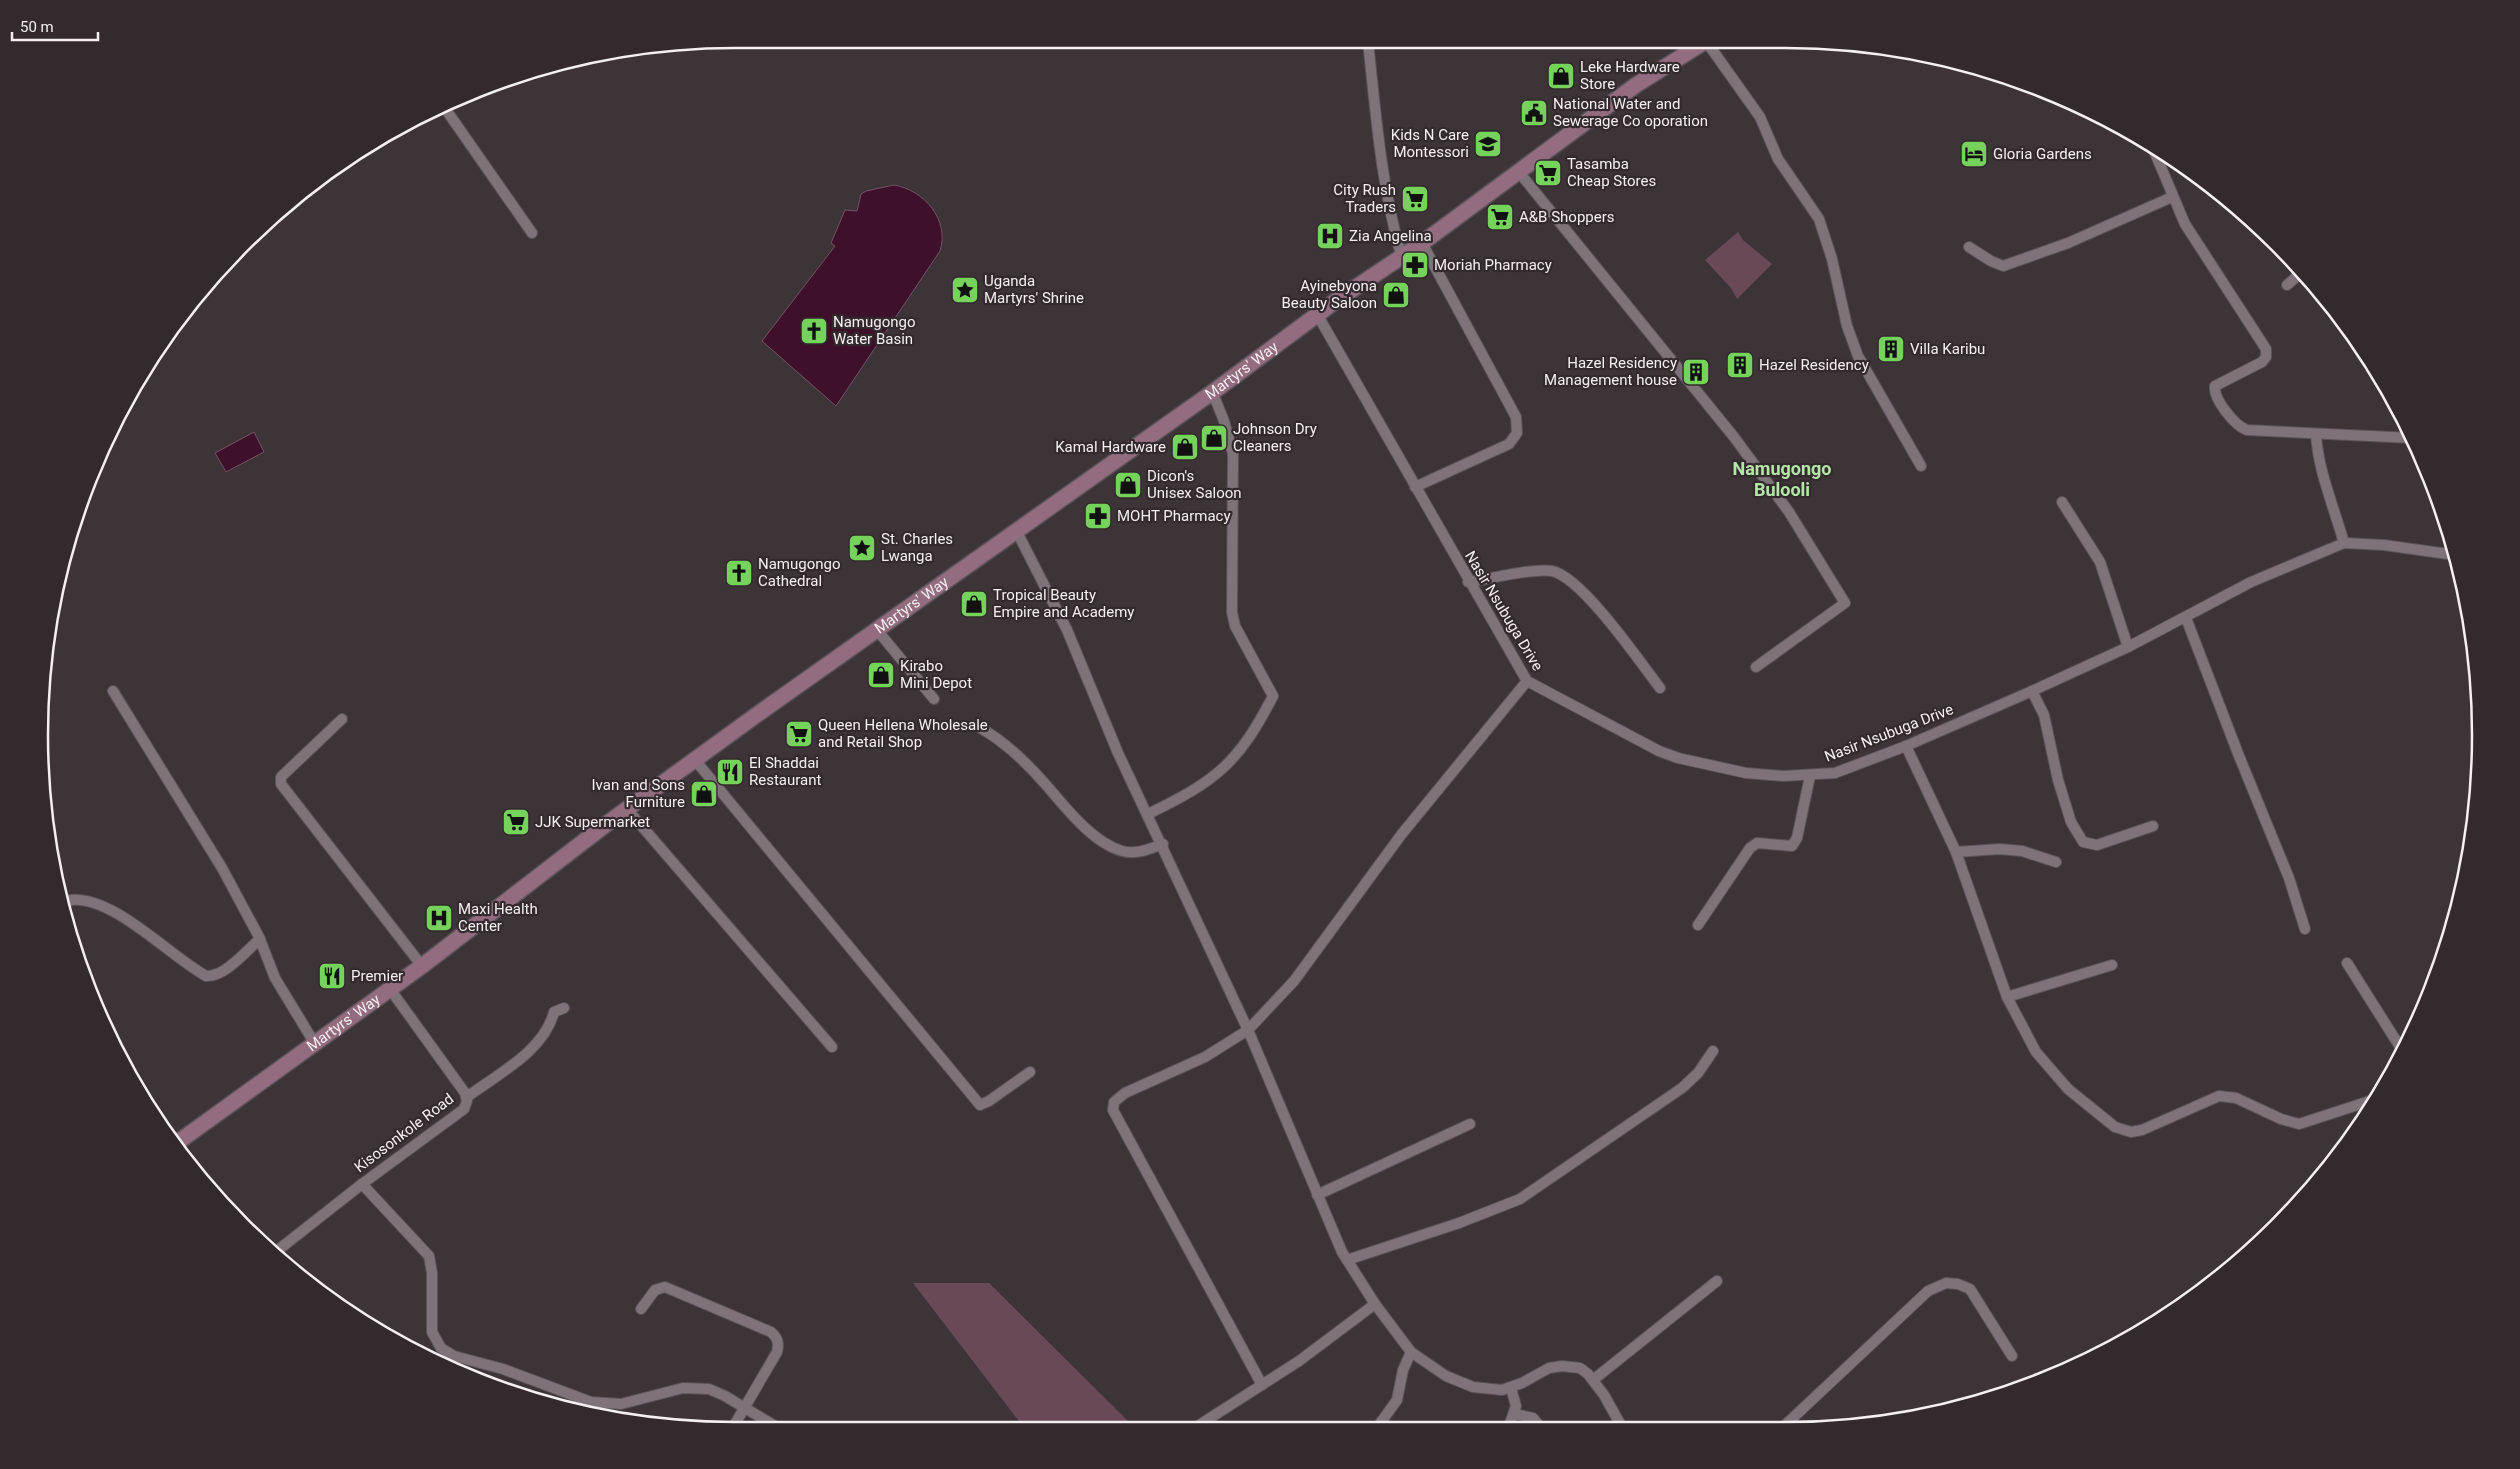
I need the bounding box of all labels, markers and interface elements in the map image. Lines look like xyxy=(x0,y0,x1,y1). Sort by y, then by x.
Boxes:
scale bar xyxy=(12,10,99,42)
text: 50 m xyxy=(20,18,54,36)
place label: Leke Hardware Store xyxy=(1580,58,1680,93)
shop icon: Leke Hardware Store xyxy=(1546,61,1576,91)
place label: National Water and Sewerage Co oporation xyxy=(1553,95,1708,130)
public building icon: National Water and Sewerage Co oporation xyxy=(1519,98,1549,128)
place label: Kids N Care Montessori xyxy=(1391,126,1469,161)
school or university icon: Kids N Care Montessori xyxy=(1473,129,1503,159)
hotel icon: Gloria Gardens xyxy=(1959,139,1989,169)
place label: Gloria Gardens xyxy=(1993,145,2092,163)
place label: Tasamba Cheap Stores xyxy=(1567,155,1656,190)
supermarket icon: Tasamba Cheap Stores xyxy=(1533,158,1563,188)
place label: City Rush Traders xyxy=(1333,181,1396,216)
supermarket icon: City Rush Traders xyxy=(1400,184,1430,214)
supermarket icon: A&B Shoppers xyxy=(1485,202,1515,232)
place label: A&B Shoppers xyxy=(1519,208,1615,226)
hospital icon: Zia Angelina xyxy=(1315,221,1345,251)
place label: Zia Angelina xyxy=(1349,227,1432,245)
pharmacy icon: Moriah Pharmacy xyxy=(1400,250,1430,280)
place label: Moriah Pharmacy xyxy=(1434,256,1552,274)
place label: Uganda Martyrs' Shrine xyxy=(984,272,1084,307)
place icon: Uganda Martyrs' Shrine xyxy=(950,275,980,305)
place label: Ayinebyona Beauty Saloon xyxy=(1281,277,1377,312)
shop icon: Ayinebyona Beauty Saloon xyxy=(1381,280,1411,310)
place label: Namugongo Water Basin xyxy=(833,313,916,348)
church icon: Namugongo Water Basin xyxy=(799,316,829,346)
building icon: Villa Karibu xyxy=(1876,334,1906,364)
street label: Martyrs' Way xyxy=(1202,338,1282,404)
place label: Villa Karibu xyxy=(1910,340,1985,358)
building icon: Hazel Residency xyxy=(1725,350,1755,380)
place label: Hazel Residency Management house xyxy=(1544,354,1677,389)
place label: Hazel Residency xyxy=(1759,356,1869,374)
building icon: Hazel Residency Management house xyxy=(1681,357,1711,387)
place label: Johnson Dry Cleaners xyxy=(1233,420,1317,455)
shop icon: Johnson Dry Cleaners xyxy=(1199,423,1229,453)
shop icon: Kamal Hardware xyxy=(1170,432,1200,462)
place label: Kamal Hardware xyxy=(1055,438,1166,456)
district label: Namugongo Bulooli xyxy=(1733,458,1831,500)
place label: Dicon's Unisex Saloon xyxy=(1147,467,1242,502)
shop icon: Dicon's Unisex Saloon xyxy=(1113,470,1143,500)
pharmacy icon: MOHT Pharmacy xyxy=(1083,501,1113,531)
place label: MOHT Pharmacy xyxy=(1117,507,1231,525)
place label: St. Charles Lwanga xyxy=(881,530,953,565)
place icon: St. Charles Lwanga xyxy=(847,533,877,563)
street label: Nasir Nsubuga Drive xyxy=(1461,548,1547,674)
place label: Namugongo Cathedral xyxy=(758,555,841,590)
church icon: Namugongo Cathedral xyxy=(724,558,754,588)
street label: Martyrs' Way xyxy=(871,573,952,637)
place label: Tropical Beauty Empire and Academy xyxy=(993,586,1134,621)
shop icon: Tropical Beauty Empire and Academy xyxy=(959,589,989,619)
place label: Kirabo Mini Depot xyxy=(900,657,972,692)
shop icon: Kirabo Mini Depot xyxy=(866,660,896,690)
street label: Nasir Nsubuga Drive xyxy=(1822,700,1956,766)
place label: Queen Hellena Wholesale and Retail Shop xyxy=(818,716,988,751)
supermarket icon: Queen Hellena Wholesale and Retail Shop xyxy=(784,719,814,749)
place label: El Shaddai Restaurant xyxy=(749,754,822,789)
restaurant icon: El Shaddai Restaurant xyxy=(715,757,745,787)
place label: Ivan and Sons Furniture xyxy=(591,776,685,811)
shop icon: Ivan and Sons Furniture xyxy=(689,779,719,809)
supermarket icon: JJK Supermarket xyxy=(501,807,531,837)
place label: JJK Supermarket xyxy=(535,813,650,831)
place label: Maxi Health Center xyxy=(458,900,538,935)
hospital icon: Maxi Health Center xyxy=(424,903,454,933)
restaurant icon: Premier xyxy=(317,961,347,991)
place label: Premier xyxy=(351,967,403,985)
street label: Martyrs' Way xyxy=(303,990,384,1055)
street label: Kisosonkole Road xyxy=(351,1090,457,1176)

